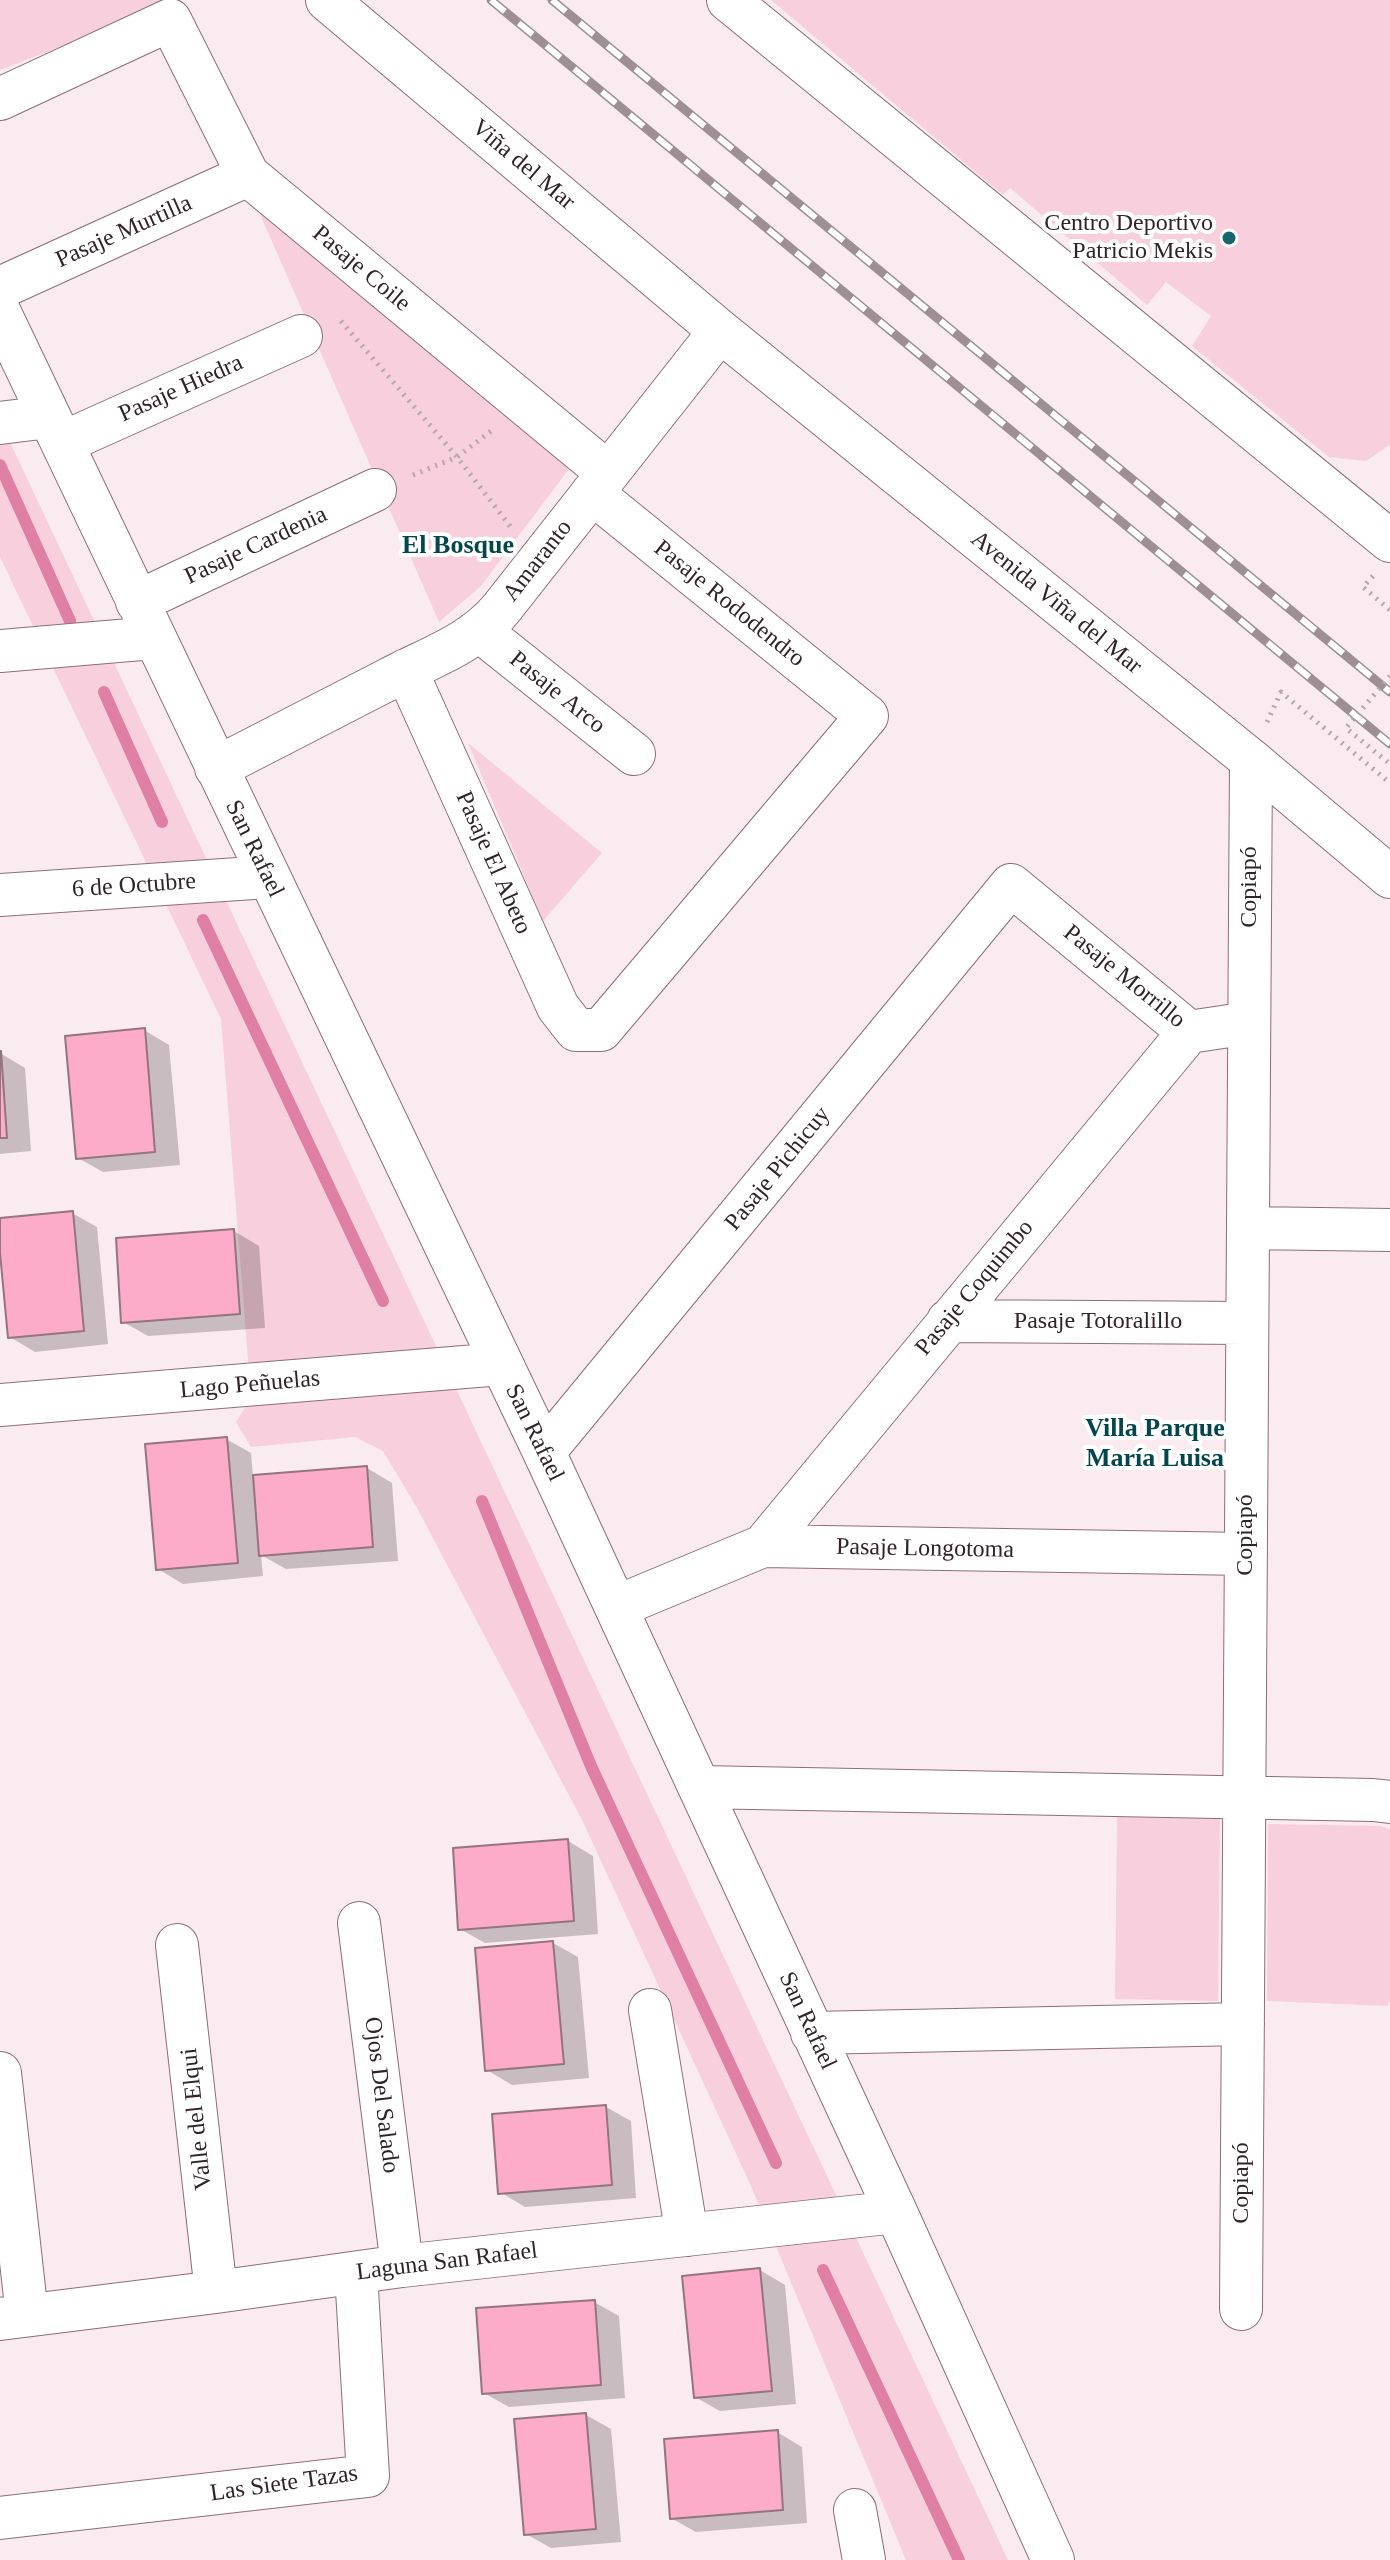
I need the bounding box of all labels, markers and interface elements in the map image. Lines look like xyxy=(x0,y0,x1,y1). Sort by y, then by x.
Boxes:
street label: Viña del Mar xyxy=(465,113,581,217)
street label: Pasaje Murtilla xyxy=(51,189,197,275)
place label: Centro Deportivo Patricio Mekis xyxy=(1044,210,1213,266)
street label: Pasaje Coile xyxy=(306,220,416,318)
marker: Centro Deportivo Patricio Mekis xyxy=(1220,229,1238,247)
street label: Pasaje Hiedra xyxy=(115,349,247,429)
street label: Pasaje Cardenia xyxy=(180,500,332,592)
street label: Amaranto xyxy=(497,514,579,608)
street label: Avenida Viña del Mar xyxy=(965,525,1147,681)
district label: El Bosque xyxy=(402,530,514,562)
street label: Pasaje Rododendro xyxy=(648,534,810,674)
street label: Pasaje Arco xyxy=(503,646,611,740)
street label: Pasaje El Abeto xyxy=(449,787,537,939)
street label: San Rafael xyxy=(218,796,290,902)
street label: Copiapó xyxy=(1236,846,1264,928)
street label: 6 de Octubre xyxy=(71,867,197,905)
street label: Pasaje Morrillo xyxy=(1057,919,1191,1035)
street label: Pasaje Pichicuy xyxy=(719,1101,837,1237)
street label: Pasaje Coquimbo xyxy=(910,1214,1040,1362)
street label: Pasaje Totoralillo xyxy=(1014,1308,1182,1336)
street label: Lago Peñuelas xyxy=(179,1365,321,1405)
street label: San Rafael xyxy=(498,1380,570,1486)
district label: Villa Parque María Luisa xyxy=(1085,1413,1225,1474)
street label: Copiapó xyxy=(1232,1494,1260,1576)
street label: Pasaje Longotoma xyxy=(836,1533,1014,1565)
street label: San Rafael xyxy=(772,1968,842,2074)
street label: Ojos Del Salado xyxy=(357,2015,405,2175)
street label: Valle del Elqui xyxy=(175,2047,219,2191)
street label: Copiapó xyxy=(1228,2142,1256,2224)
street label: Laguna San Rafael xyxy=(355,2237,539,2287)
street label: Las Siete Tazas xyxy=(208,2459,360,2509)

